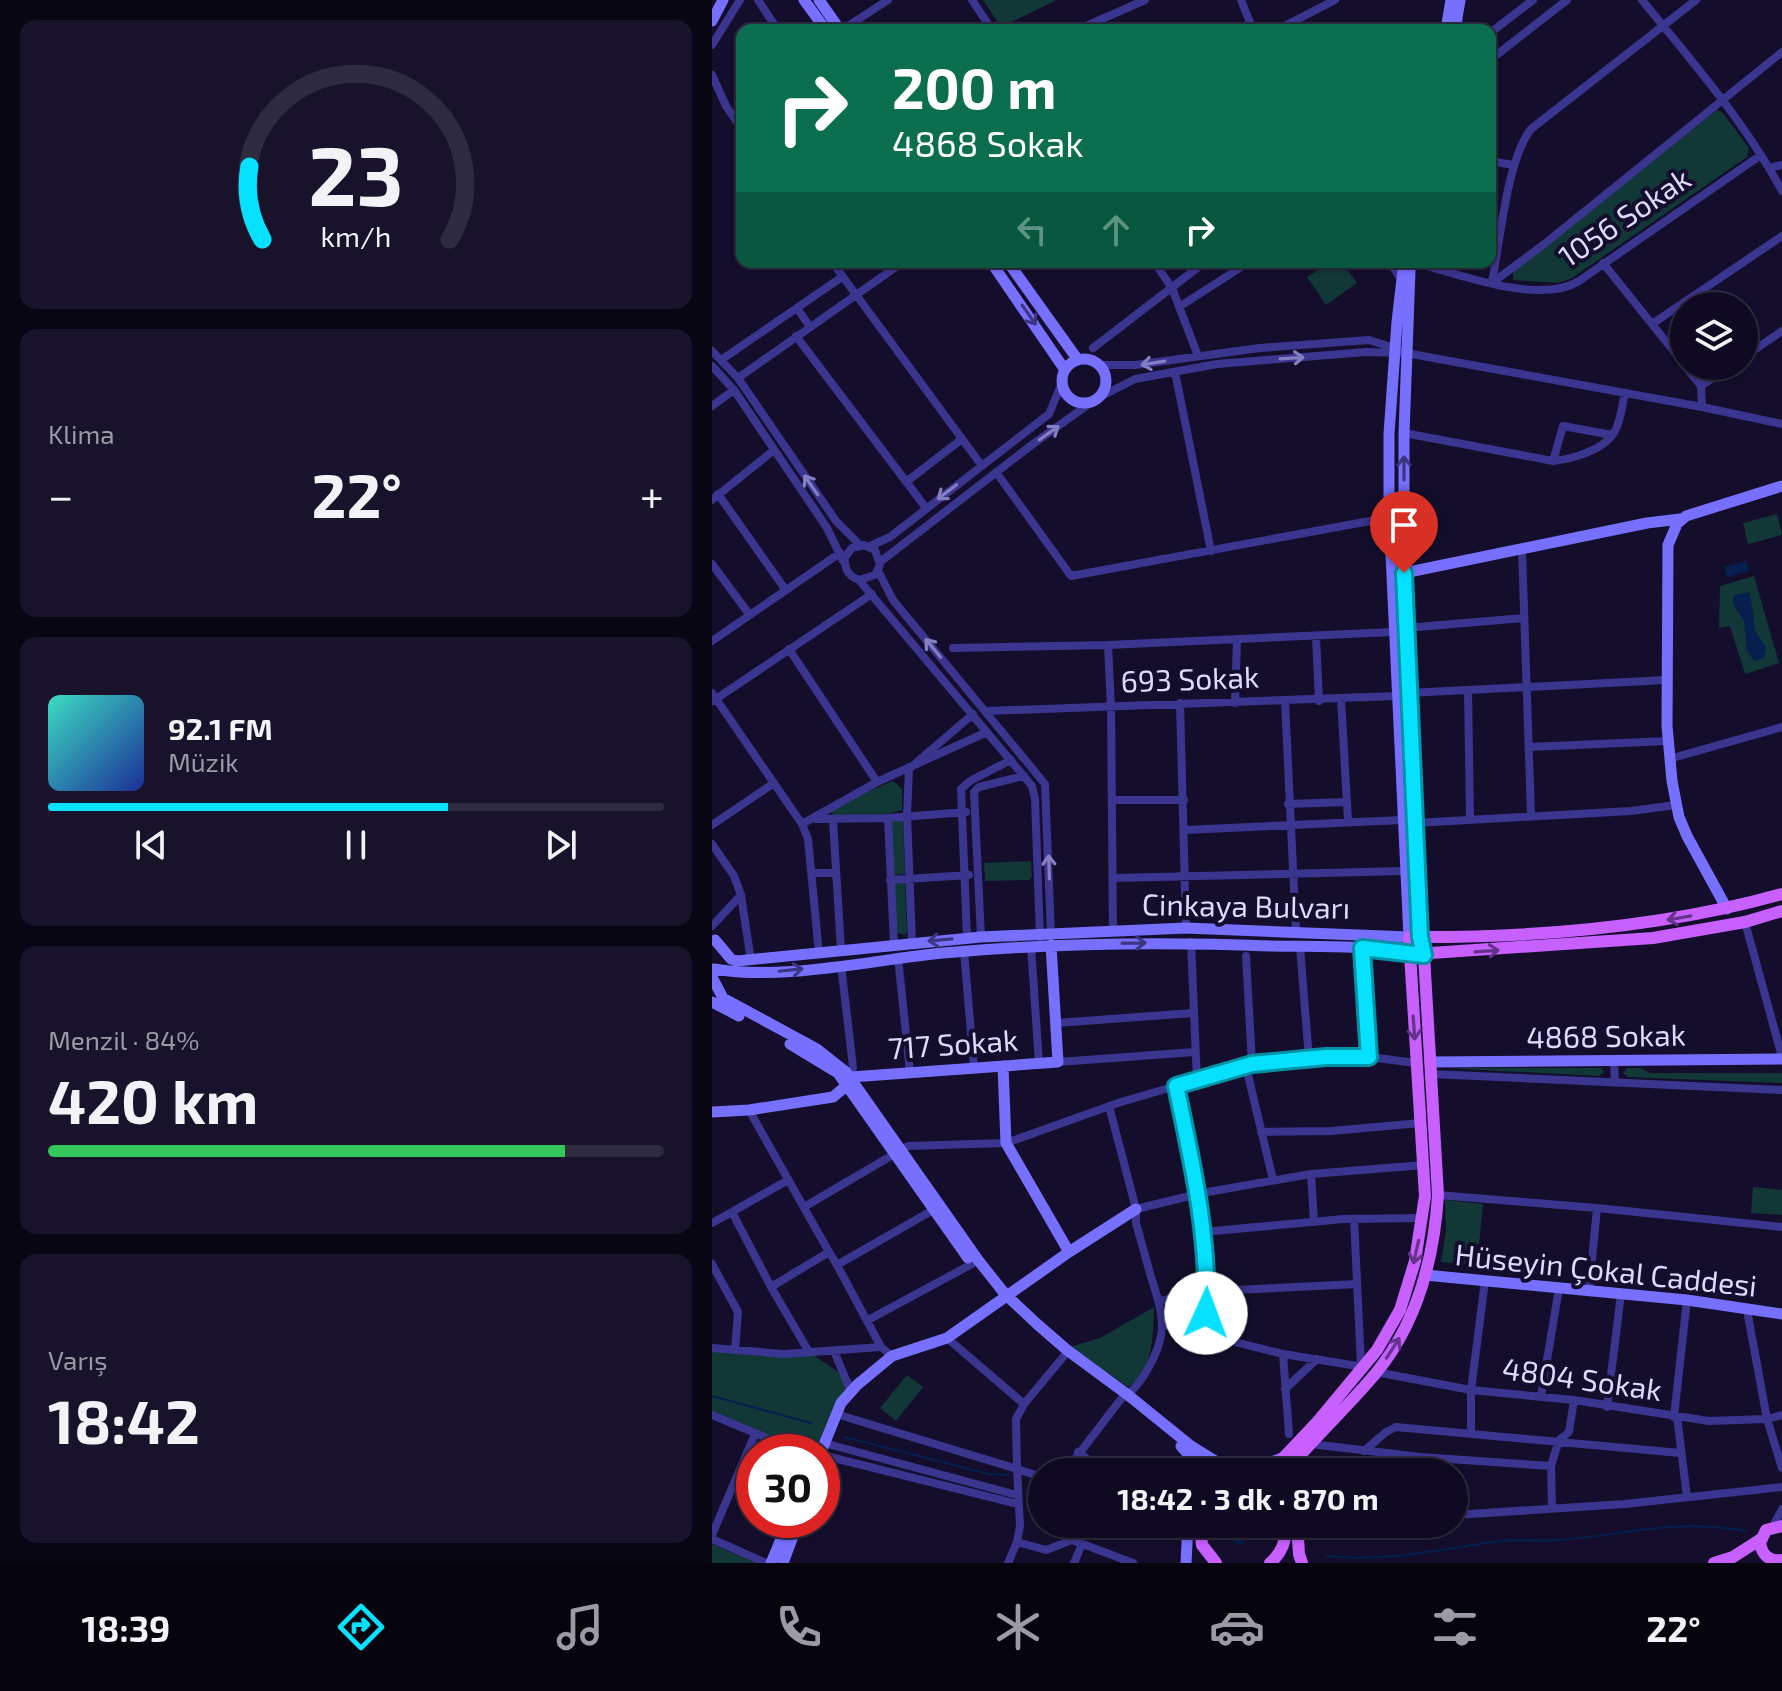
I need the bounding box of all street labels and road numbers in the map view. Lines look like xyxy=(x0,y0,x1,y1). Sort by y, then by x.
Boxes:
street label: 1056 Sokak xyxy=(1551,159,1696,273)
street label: 693 Sokak xyxy=(1120,658,1260,698)
street label: Cinkaya Bulvarı xyxy=(1142,885,1350,925)
street label: 4868 Sokak xyxy=(1526,1016,1686,1054)
street label: 717 Sokak xyxy=(887,1021,1019,1066)
street label: Hüseyin Çokal Caddesi xyxy=(1453,1235,1759,1304)
street label: 4804 Sokak xyxy=(1500,1349,1664,1407)

